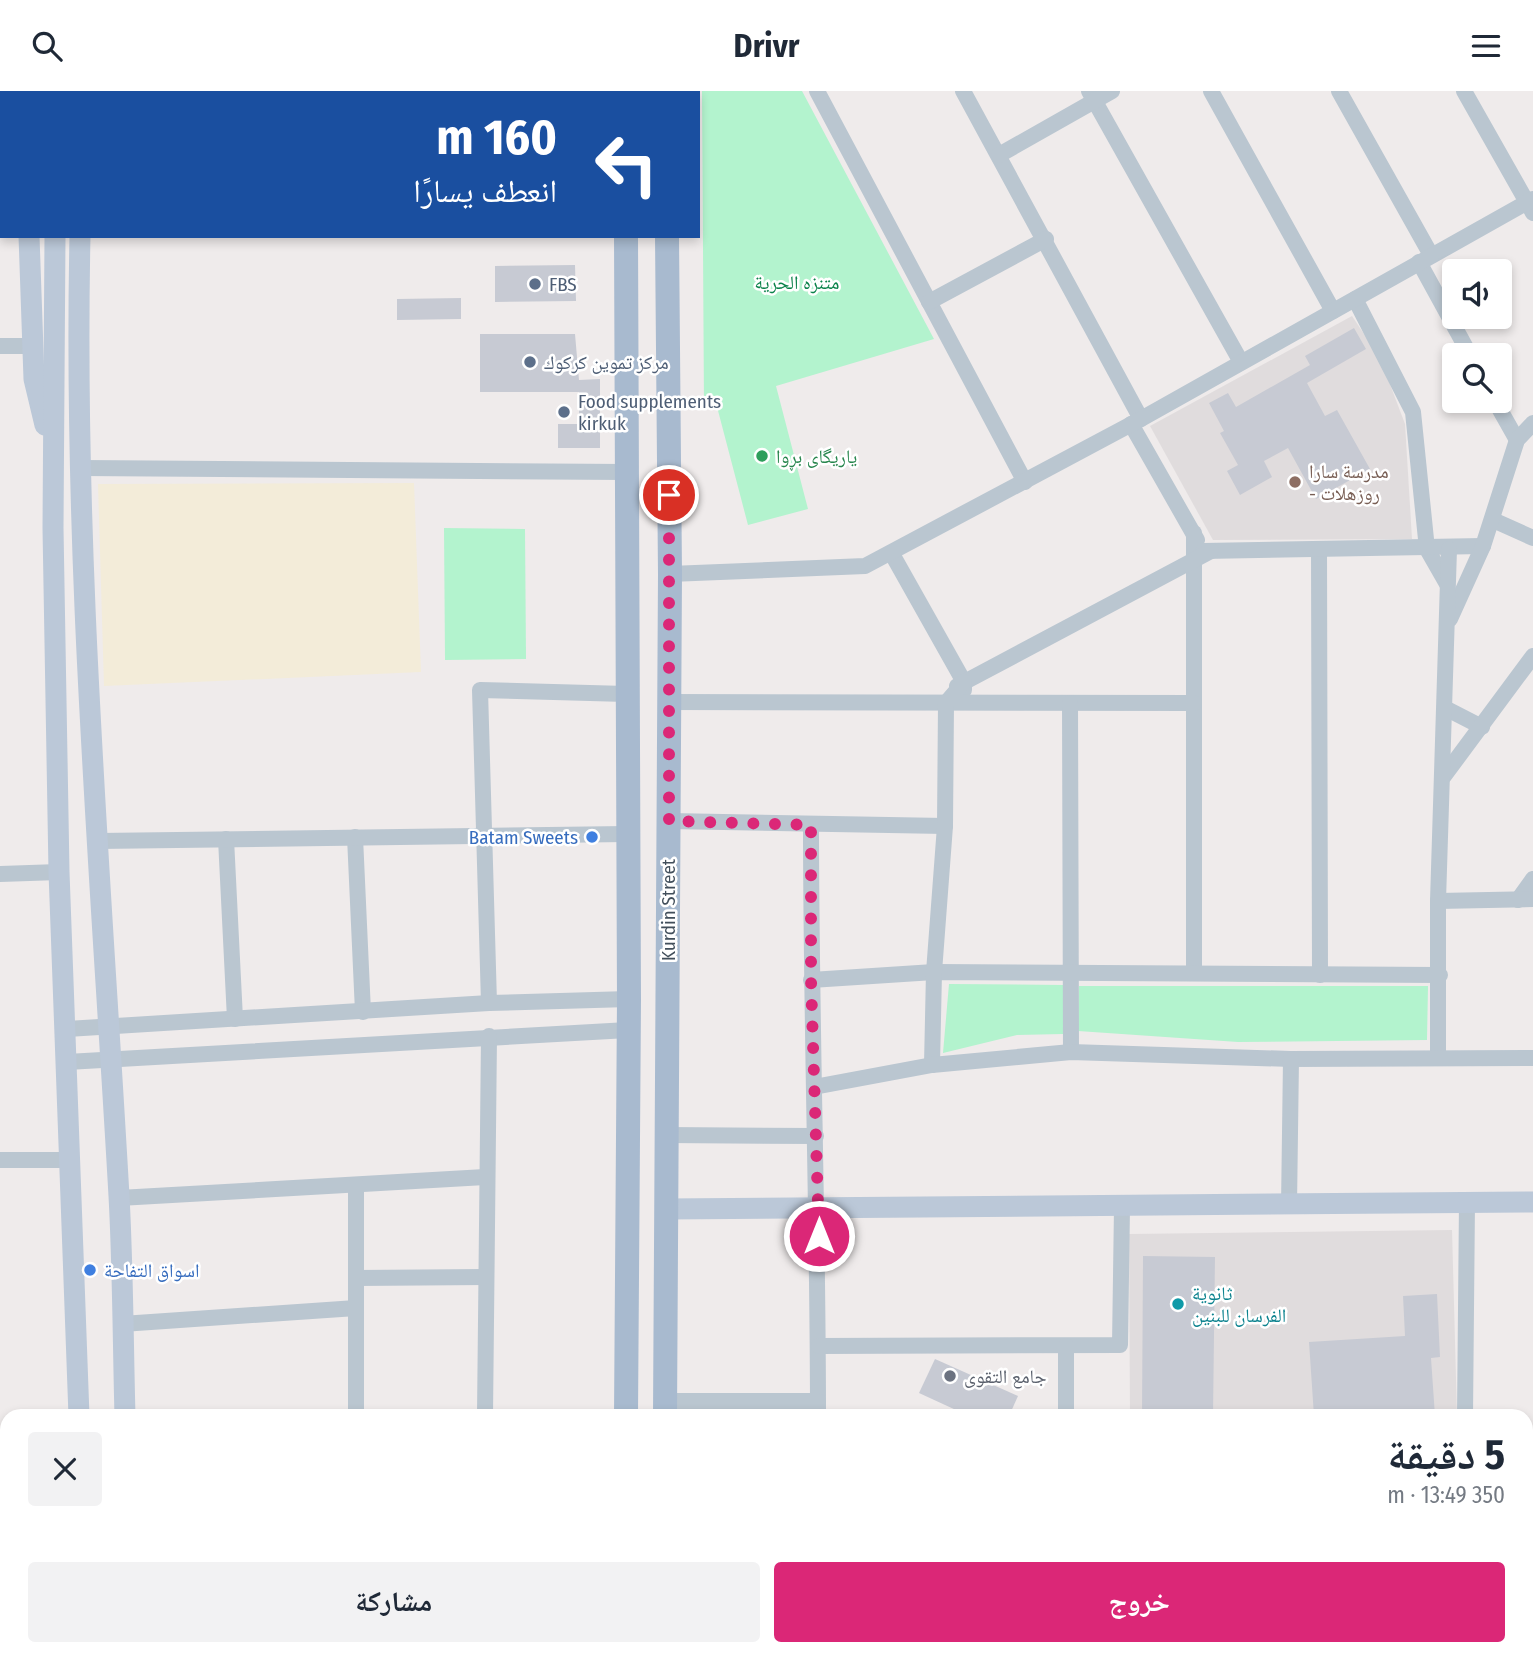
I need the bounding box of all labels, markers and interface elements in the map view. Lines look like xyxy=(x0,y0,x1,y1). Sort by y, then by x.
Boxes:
icon: search xyxy=(28,27,66,65)
text: Drivr xyxy=(734,27,799,65)
icon: menu xyxy=(1467,27,1505,65)
text: 160 m xyxy=(436,108,557,167)
icon: left xyxy=(581,119,672,210)
text: انعطف يسارًا xyxy=(413,172,557,210)
map controls xyxy=(1442,259,1512,413)
button: sound xyxy=(1442,259,1512,329)
park label: متنزه الحرية xyxy=(755,271,839,294)
place label: FBS xyxy=(549,273,577,296)
marker: FBS xyxy=(527,276,543,292)
button: search xyxy=(1442,343,1512,413)
place label: مركز تموين كركوك xyxy=(544,351,669,374)
marker: مركز تموين كركوك xyxy=(522,354,538,370)
place label: Food supplements kirkuk xyxy=(578,390,721,435)
marker: Food supplements kirkuk xyxy=(556,404,572,420)
place label: یاریگای بڕوا xyxy=(776,445,857,471)
marker: یاریگای بڕوا xyxy=(754,448,770,464)
place label: مدرسة سارا - روزهلات xyxy=(1309,460,1389,505)
pin xyxy=(639,465,699,525)
marker: مدرسة سارا - روزهلات xyxy=(1287,474,1303,490)
icon: arrive xyxy=(650,476,688,514)
place label: Batam Sweets xyxy=(469,826,578,849)
marker: Batam Sweets xyxy=(584,829,600,845)
street label: Kurdin Street xyxy=(657,858,680,961)
position arrow xyxy=(782,1199,856,1273)
place label: اسواق التفاحة xyxy=(104,1259,199,1282)
marker: اسواق التفاحة xyxy=(82,1262,98,1278)
place label: ثانوية الفرسان للبنين xyxy=(1192,1282,1286,1327)
marker: ثانوية الفرسان للبنين xyxy=(1170,1296,1186,1312)
place label: جامع التقوى xyxy=(964,1365,1046,1389)
marker: جامع التقوى xyxy=(942,1368,958,1384)
text: 5 دقيقة xyxy=(1387,1430,1505,1480)
button: close xyxy=(28,1432,102,1506)
text: 350 m · 13:49 xyxy=(1387,1481,1505,1509)
button: مشاركة xyxy=(28,1562,760,1642)
button: خروج xyxy=(774,1562,1505,1642)

